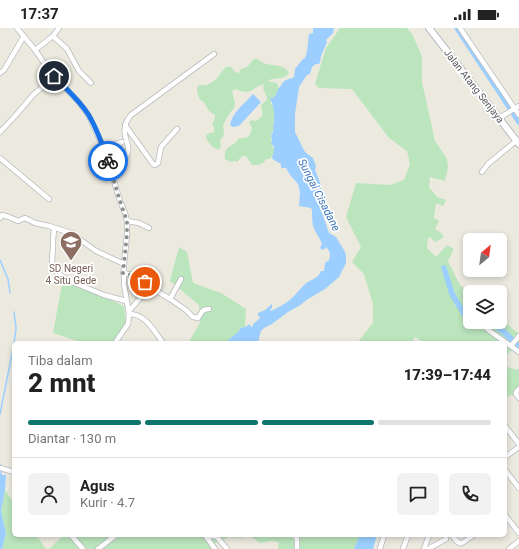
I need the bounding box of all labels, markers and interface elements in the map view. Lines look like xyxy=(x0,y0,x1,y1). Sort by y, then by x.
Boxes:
text: 17:37 xyxy=(20,5,59,23)
street label: Jalan Atang Senjaya xyxy=(442,47,506,125)
pin xyxy=(37,59,71,93)
icon: home xyxy=(43,65,65,87)
courier xyxy=(88,141,128,181)
icon: bike xyxy=(97,150,119,172)
water label: Sungai Cisadane xyxy=(295,157,343,234)
school or university icon: SD Negeri 4 Situ Gede xyxy=(58,229,84,262)
north arrow xyxy=(463,233,507,277)
map controls xyxy=(463,233,507,329)
place label: SD Negeri 4 Situ Gede xyxy=(46,263,96,286)
pin xyxy=(128,265,162,299)
icon: bag xyxy=(134,271,156,293)
button: layers xyxy=(463,285,507,329)
text: Tiba dalam xyxy=(28,353,93,368)
text: 17:39–17:44 xyxy=(404,366,491,384)
text: 2 mnt xyxy=(28,368,95,398)
text: Diantar · 130 m xyxy=(28,431,116,446)
button: person xyxy=(28,473,70,515)
button: chat xyxy=(397,473,439,515)
button: phone xyxy=(449,473,491,515)
text: Agus xyxy=(80,477,115,495)
text: Kurir · 4.7 xyxy=(80,495,135,510)

